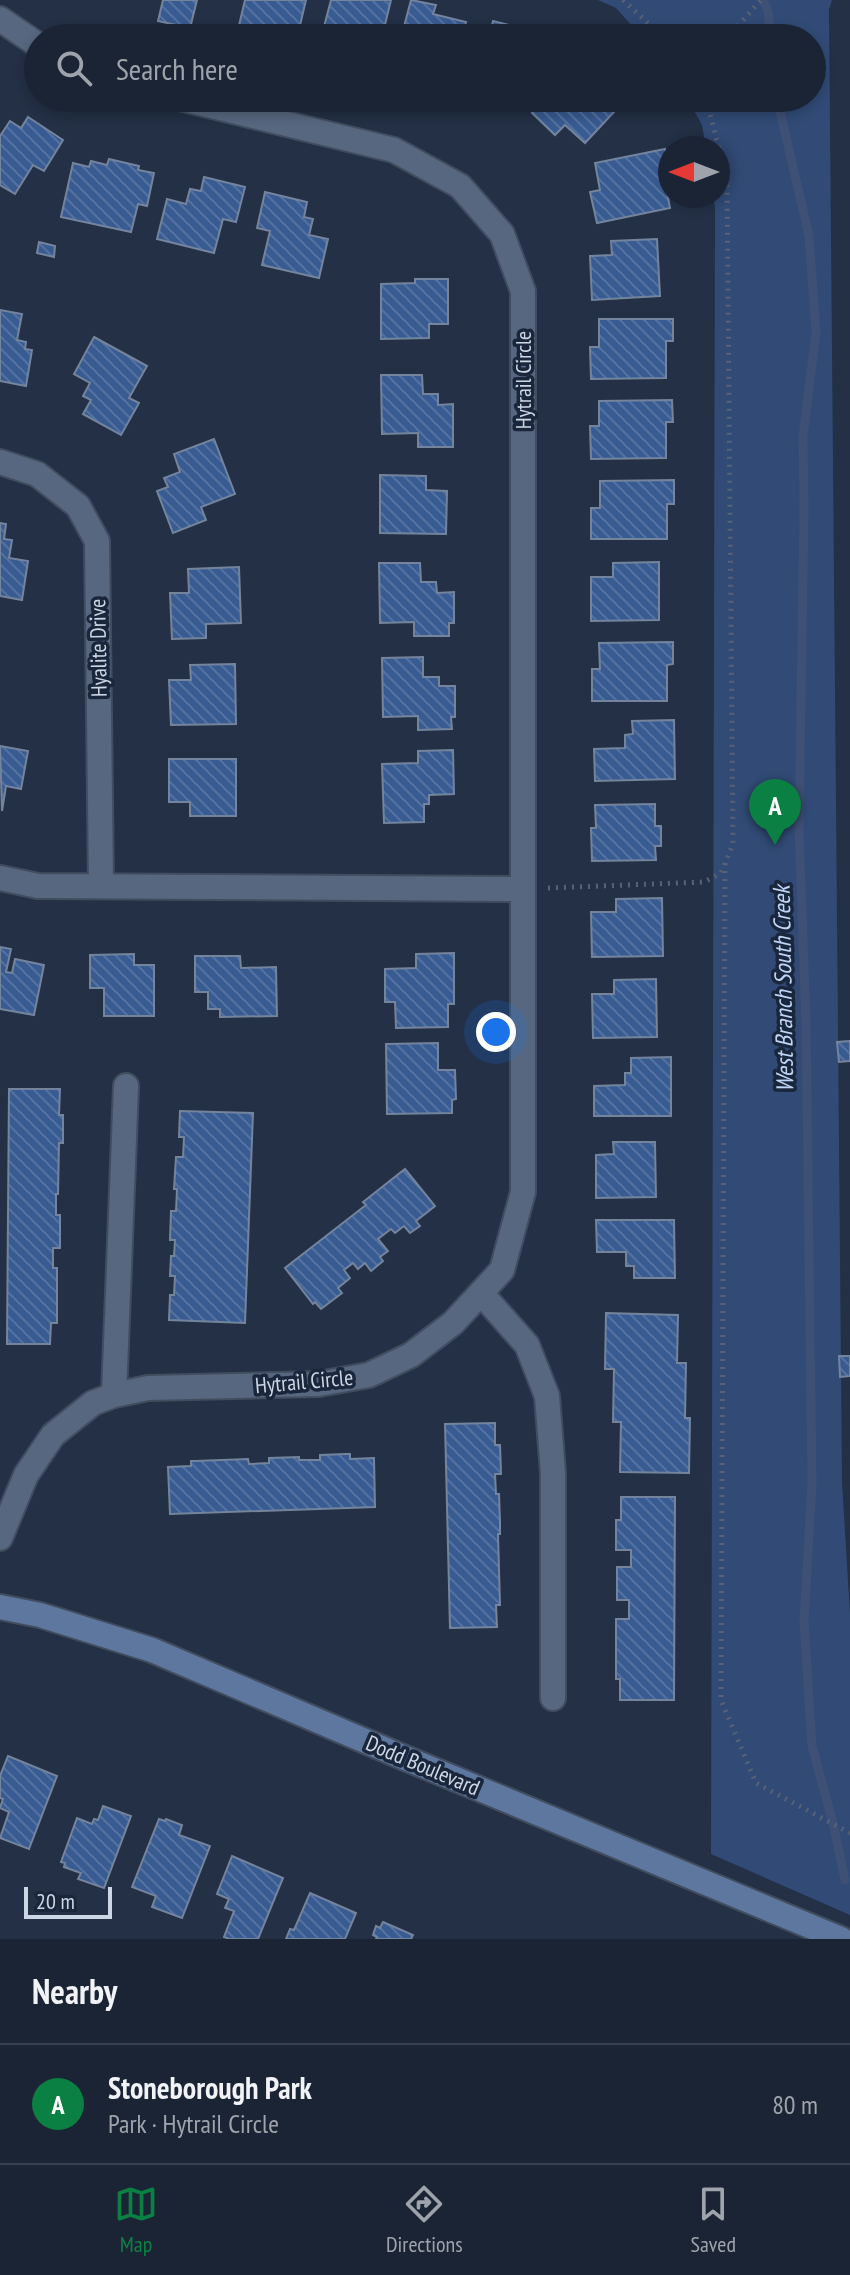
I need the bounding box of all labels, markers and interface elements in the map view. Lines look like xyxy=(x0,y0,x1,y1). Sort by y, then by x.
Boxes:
search box xyxy=(24,24,826,112)
icon: search xyxy=(52,46,96,90)
text: Search here xyxy=(116,49,238,88)
north arrow xyxy=(658,136,730,208)
street label: Hytrail Circle xyxy=(509,331,537,429)
street label: Hyalite Drive xyxy=(83,599,113,697)
pin: A xyxy=(749,779,801,845)
water label: West Branch South Creek xyxy=(766,883,800,1093)
your location xyxy=(476,1012,516,1052)
street label: Hytrail Circle xyxy=(254,1363,354,1399)
street label: Dodd Boulevard xyxy=(362,1728,484,1802)
scale bar xyxy=(24,1883,112,1919)
text: 20 m xyxy=(36,1887,75,1915)
text: Nearby xyxy=(32,1969,117,2013)
text: Stoneborough Park xyxy=(108,2068,312,2107)
text: A xyxy=(51,2088,65,2121)
text: 80 m xyxy=(772,2088,818,2121)
text: Park · Hytrail Circle xyxy=(108,2107,279,2140)
tab: Map xyxy=(114,2182,158,2258)
tab: Directions xyxy=(386,2182,463,2258)
tab: Saved xyxy=(691,2182,736,2258)

